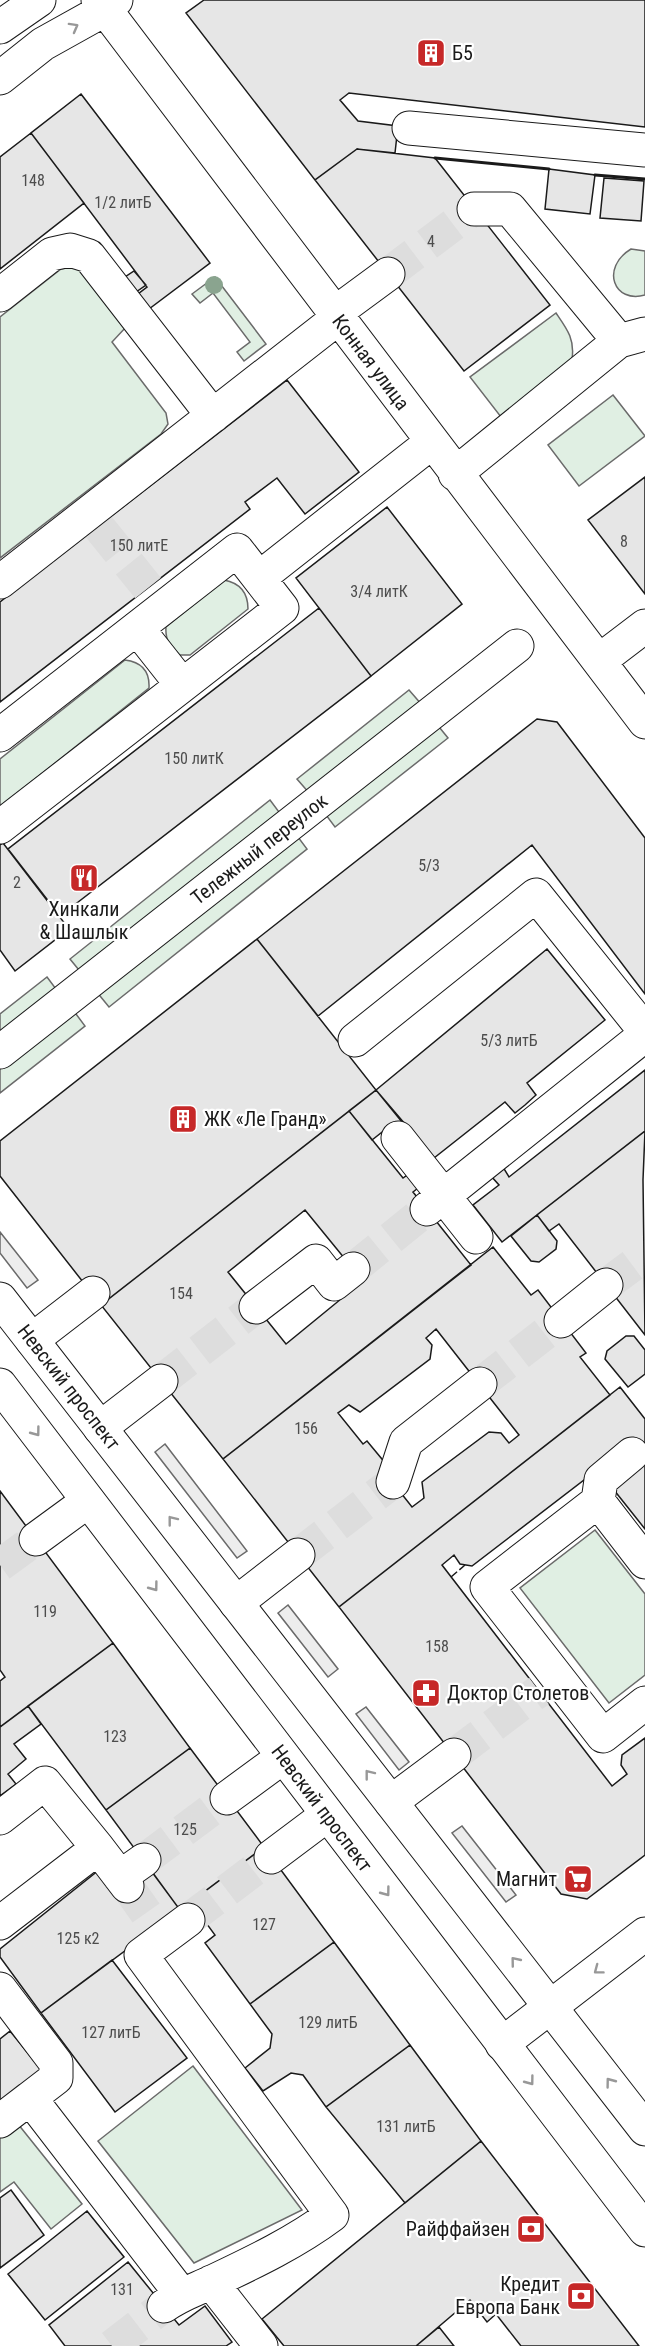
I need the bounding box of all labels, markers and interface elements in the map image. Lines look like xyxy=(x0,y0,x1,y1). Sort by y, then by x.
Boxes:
one-way arrow xyxy=(67,23,78,34)
building icon: Б5 xyxy=(415,37,447,69)
place label: Б5 xyxy=(452,41,473,65)
house number: 148 xyxy=(21,171,45,190)
house number: 1/2 литБ xyxy=(94,193,152,212)
house number: 4 xyxy=(427,232,435,251)
street label: Конная улица xyxy=(327,309,415,415)
house number: 8 xyxy=(620,532,628,551)
house number: 150 литЕ xyxy=(110,536,168,555)
house number: 3/4 литК xyxy=(350,582,408,601)
house number: 150 литК xyxy=(164,749,224,768)
street label: Тележный переулок xyxy=(186,788,332,910)
house number: 5/3 xyxy=(418,856,440,875)
restaurant icon: Хинкали & Шашлык xyxy=(68,862,100,894)
house number: 2 xyxy=(13,873,21,892)
place label: Хинкали & Шашлык xyxy=(40,897,129,944)
house number: 5/3 литБ xyxy=(480,1031,538,1050)
building icon: ЖК «Ле Гранд» xyxy=(167,1103,199,1135)
place label: ЖК «Ле Гранд» xyxy=(204,1107,327,1131)
house number: 154 xyxy=(169,1284,193,1303)
street label: Невский проспект xyxy=(13,1319,125,1455)
house number: 156 xyxy=(294,1419,318,1438)
one-way arrow xyxy=(28,1425,39,1436)
one-way arrow xyxy=(169,1516,180,1527)
one-way arrow xyxy=(146,1580,157,1591)
house number: 119 xyxy=(33,1602,57,1621)
house number: 158 xyxy=(425,1637,449,1656)
pharmacy icon: Доктор Столетов xyxy=(410,1677,442,1709)
place label: Доктор Столетов xyxy=(447,1681,589,1705)
house number: 123 xyxy=(103,1727,127,1746)
street label: Невский проспект xyxy=(266,1740,378,1876)
one-way arrow xyxy=(366,1769,377,1780)
house number: 125 xyxy=(173,1820,197,1839)
supermarket icon: Магнит xyxy=(562,1863,594,1895)
place label: Магнит xyxy=(496,1867,557,1891)
one-way arrow xyxy=(379,1886,390,1897)
house number: 127 xyxy=(252,1915,276,1934)
house number: 125 к2 xyxy=(57,1929,100,1948)
one-way arrow xyxy=(511,1956,522,1967)
one-way arrow xyxy=(594,1962,605,1973)
house number: 129 литБ xyxy=(298,2013,358,2032)
house number: 127 литБ xyxy=(81,2023,141,2042)
one-way arrow xyxy=(523,2074,534,2085)
one-way arrow xyxy=(606,2078,617,2089)
house number: 131 литБ xyxy=(376,2117,436,2136)
bank icon: Райффайзен xyxy=(515,2213,547,2245)
place label: Райффайзен xyxy=(406,2217,510,2241)
place label: Кредит Европа Банк xyxy=(455,2272,560,2319)
house number: 131 xyxy=(110,2280,134,2299)
bank icon: Кредит Европа Банк xyxy=(565,2280,597,2312)

